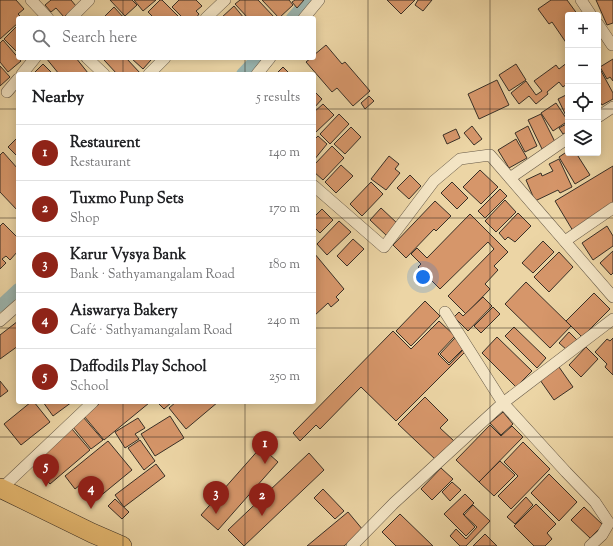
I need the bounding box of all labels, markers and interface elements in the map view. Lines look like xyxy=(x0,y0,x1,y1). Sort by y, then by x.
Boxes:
map controls xyxy=(565,12,601,156)
button: + xyxy=(565,12,601,48)
search box xyxy=(16,16,316,60)
icon: search xyxy=(30,27,52,49)
text: Search here xyxy=(62,28,137,49)
button: − xyxy=(565,48,601,84)
button: locate xyxy=(565,84,601,120)
text: Nearby xyxy=(32,86,84,110)
text: 5 results xyxy=(256,89,300,107)
button: layers xyxy=(565,120,601,156)
text: Restaurent xyxy=(70,133,140,154)
text: 1 xyxy=(43,144,47,162)
text: 140 m xyxy=(269,144,300,162)
text: Restaurant xyxy=(70,154,131,172)
text: Tuxmo Punp Sets xyxy=(70,189,184,210)
text: 2 xyxy=(42,200,48,218)
text: 170 m xyxy=(269,200,300,218)
text: Shop xyxy=(70,210,99,228)
text: Karur Vysya Bank xyxy=(70,245,186,266)
text: 3 xyxy=(42,256,48,274)
text: 180 m xyxy=(269,256,300,274)
text: Bank · Sathyamangalam Road xyxy=(70,266,235,284)
your location xyxy=(413,267,433,287)
text: Aiswarya Bakery xyxy=(70,301,178,322)
text: 4 xyxy=(42,312,48,330)
text: 240 m xyxy=(267,312,300,330)
text: Café · Sathyamangalam Road xyxy=(70,322,232,340)
text: Daffodils Play School xyxy=(70,357,207,378)
text: 5 xyxy=(43,368,47,386)
text: 250 m xyxy=(269,368,300,386)
text: School xyxy=(70,378,109,396)
pin: 1 xyxy=(252,431,278,464)
pin: 5 xyxy=(33,454,59,487)
pin: 4 xyxy=(78,476,104,509)
pin: 3 xyxy=(203,481,229,514)
pin: 2 xyxy=(249,483,275,516)

